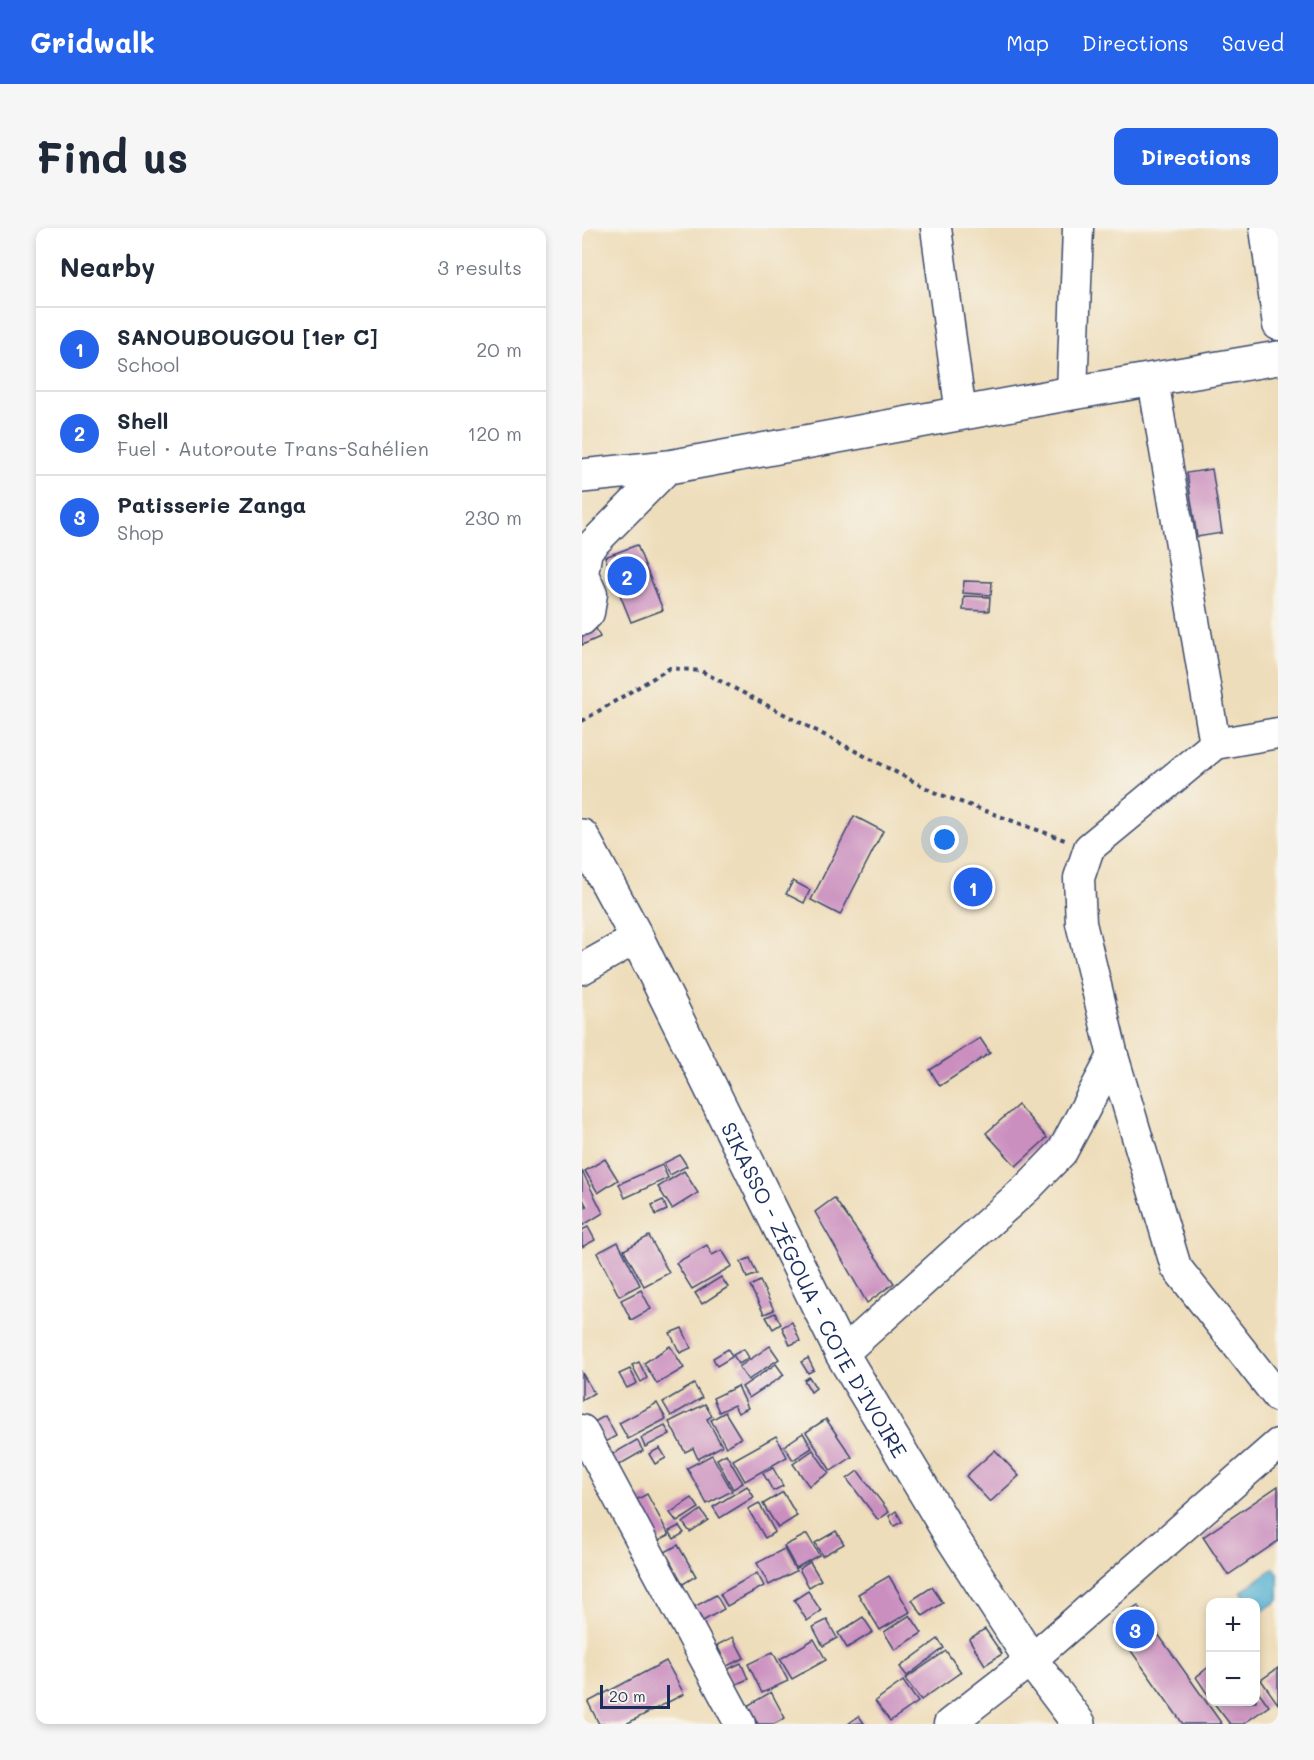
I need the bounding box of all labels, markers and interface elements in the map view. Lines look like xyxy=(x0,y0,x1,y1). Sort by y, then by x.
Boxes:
text: Gridwalk xyxy=(30,24,155,60)
text: Map xyxy=(1006,29,1049,56)
text: Directions xyxy=(1082,29,1189,56)
text: Saved xyxy=(1222,29,1284,56)
button: Directions xyxy=(1114,128,1278,185)
text: Find us xyxy=(36,129,188,184)
text: Nearby xyxy=(60,250,155,284)
text: 3 results xyxy=(437,254,522,280)
text: SANOUBOUGOU [1er C] xyxy=(117,322,378,351)
text: 1 xyxy=(75,336,84,362)
text: 20 m xyxy=(476,336,522,362)
text: School xyxy=(117,351,180,377)
text: Shell xyxy=(117,406,169,435)
text: 2 xyxy=(74,420,85,446)
text: 120 m xyxy=(467,420,522,446)
text: Fuel · Autoroute Trans-Sahélien xyxy=(117,435,429,461)
text: Patisserie Zanga xyxy=(117,490,306,519)
text: 3 xyxy=(74,504,86,530)
text: 230 m xyxy=(464,504,522,530)
text: Shop xyxy=(117,519,164,545)
pin: 2 xyxy=(608,554,646,598)
your location xyxy=(930,825,959,854)
pin: 1 xyxy=(954,864,992,910)
street label: SIKASSO - ZÉGOUA - COTE D'IVOIRE xyxy=(716,1117,914,1462)
map controls xyxy=(1206,1598,1260,1706)
button: + xyxy=(1206,1598,1260,1652)
pin: 3 xyxy=(1116,1606,1154,1652)
button: − xyxy=(1206,1652,1260,1706)
scale bar xyxy=(600,1682,670,1710)
text: 20 m xyxy=(609,1685,646,1706)

